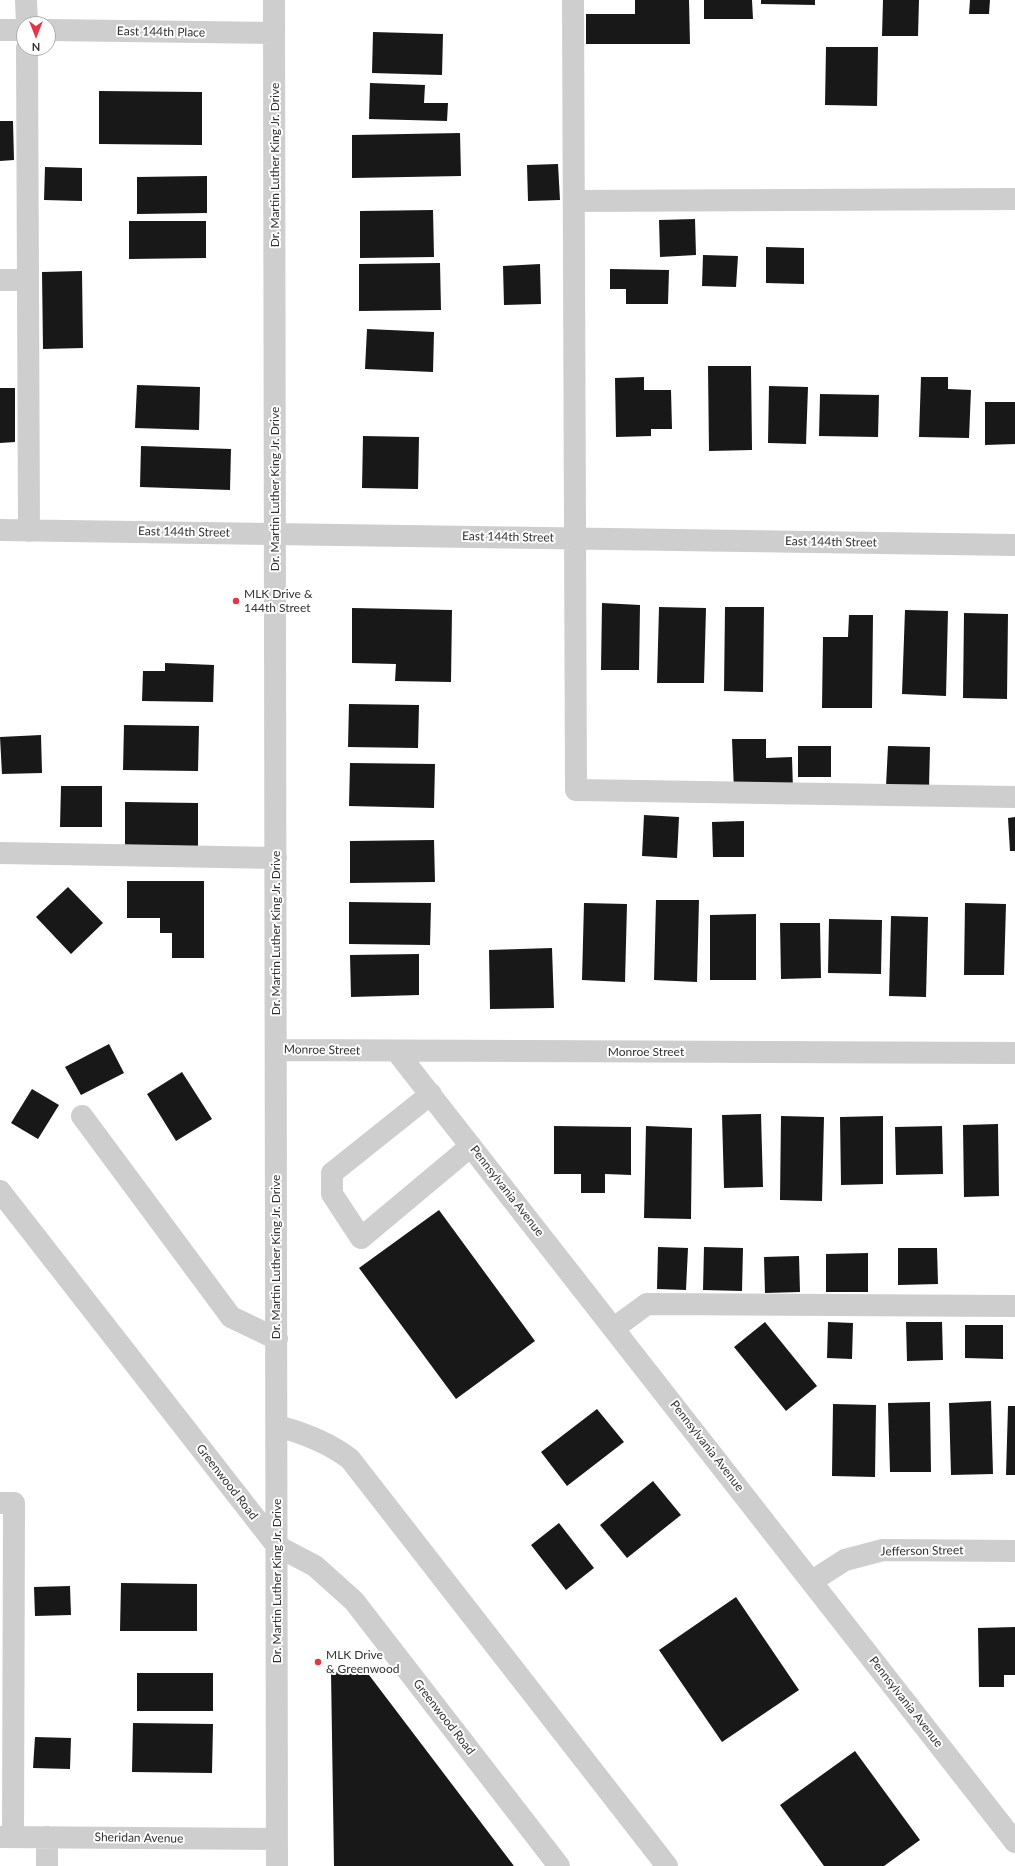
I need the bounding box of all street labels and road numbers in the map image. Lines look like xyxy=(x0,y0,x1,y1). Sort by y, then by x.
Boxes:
street label: East 144th Place xyxy=(117,24,205,40)
street label: Dr. Martin Luther King Jr. Drive xyxy=(268,83,282,247)
street label: Dr. Martin Luther King Jr. Drive xyxy=(268,407,282,571)
street label: East 144th Street xyxy=(138,524,230,540)
street label: East 144th Street xyxy=(462,529,554,545)
street label: East 144th Street xyxy=(785,534,877,550)
street label: Dr. Martin Luther King Jr. Drive xyxy=(269,851,283,1015)
street label: Monroe Street xyxy=(284,1042,360,1058)
street label: Monroe Street xyxy=(608,1045,684,1059)
street label: Pennsylvania Avenue xyxy=(467,1143,547,1239)
street label: Dr. Martin Luther King Jr. Drive xyxy=(269,1175,283,1339)
street label: Pennsylvania Avenue xyxy=(667,1398,747,1494)
street label: Greenwood Road xyxy=(193,1442,261,1522)
street label: Dr. Martin Luther King Jr. Drive xyxy=(270,1499,284,1663)
street label: Jefferson Street xyxy=(880,1543,964,1559)
street label: Pennsylvania Avenue xyxy=(866,1654,946,1750)
street label: Greenwood Road xyxy=(410,1677,478,1757)
street label: Sheridan Avenue xyxy=(94,1830,184,1846)

